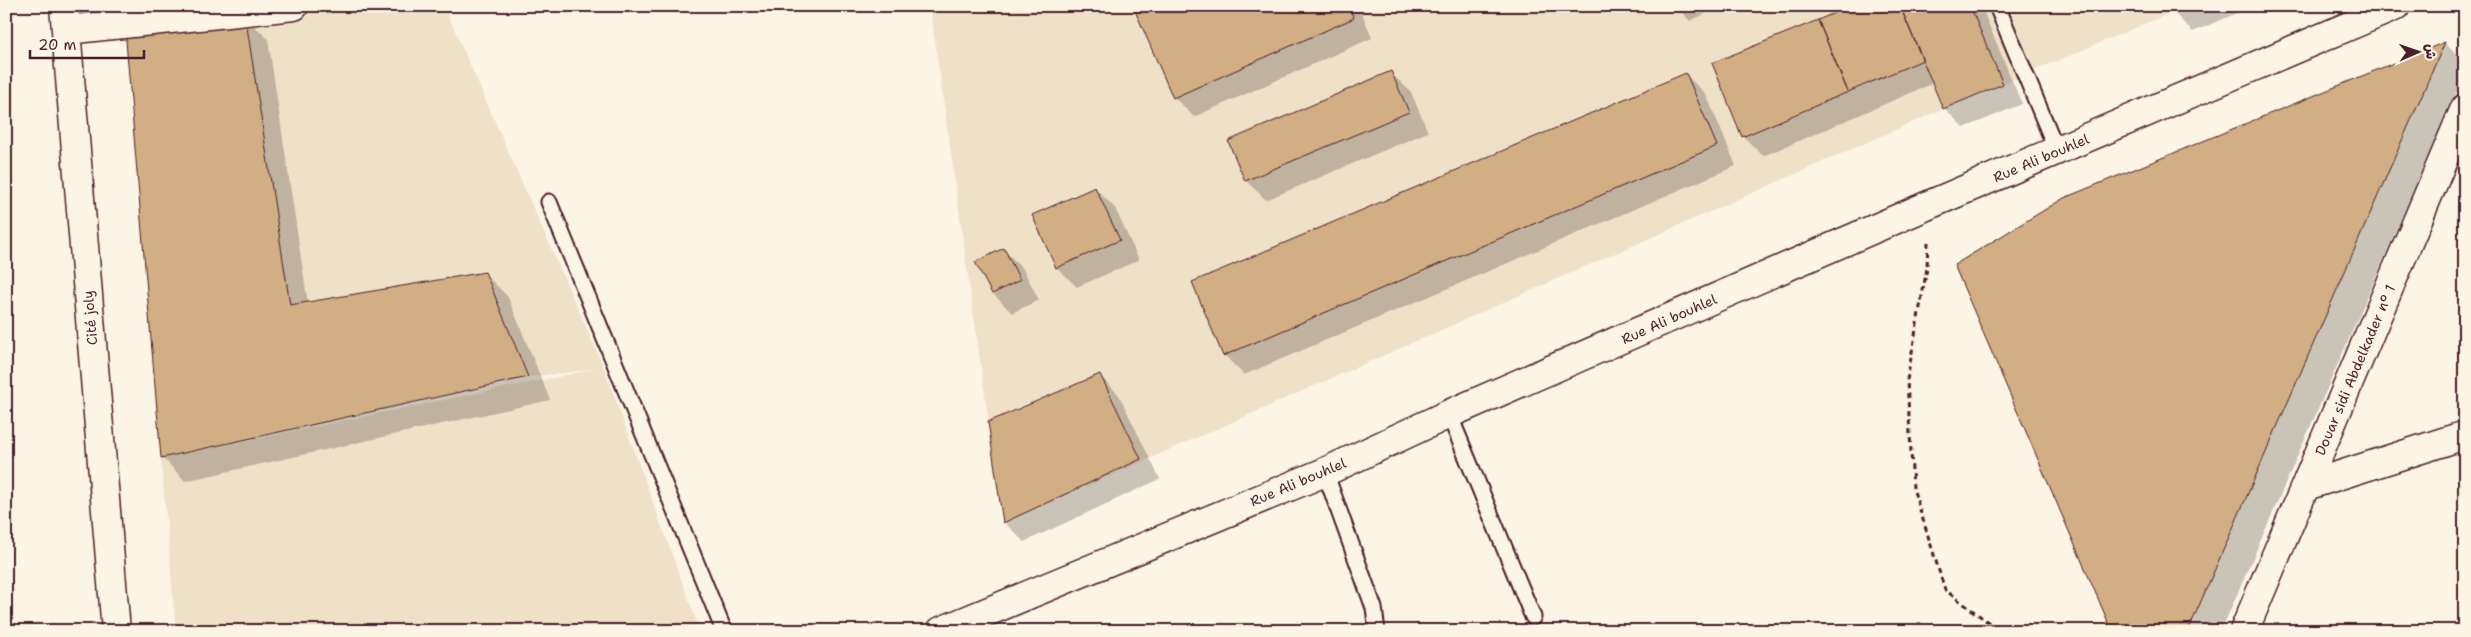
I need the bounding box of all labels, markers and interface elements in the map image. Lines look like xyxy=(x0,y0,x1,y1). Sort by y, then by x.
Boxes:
scale bar xyxy=(30,28,144,60)
north arrow xyxy=(2394,28,2444,78)
text: 20 m xyxy=(38,35,77,55)
text: ش xyxy=(2422,44,2440,60)
street label: Rue Ali bouhlel xyxy=(1990,129,2092,186)
street label: Douar sidi Abdelkader n° 1 xyxy=(2311,282,2399,458)
street label: Cité joly xyxy=(79,290,101,346)
street label: Rue Ali bouhlel xyxy=(1619,290,1720,348)
street label: Rue Ali bouhlel xyxy=(1247,453,1349,510)

